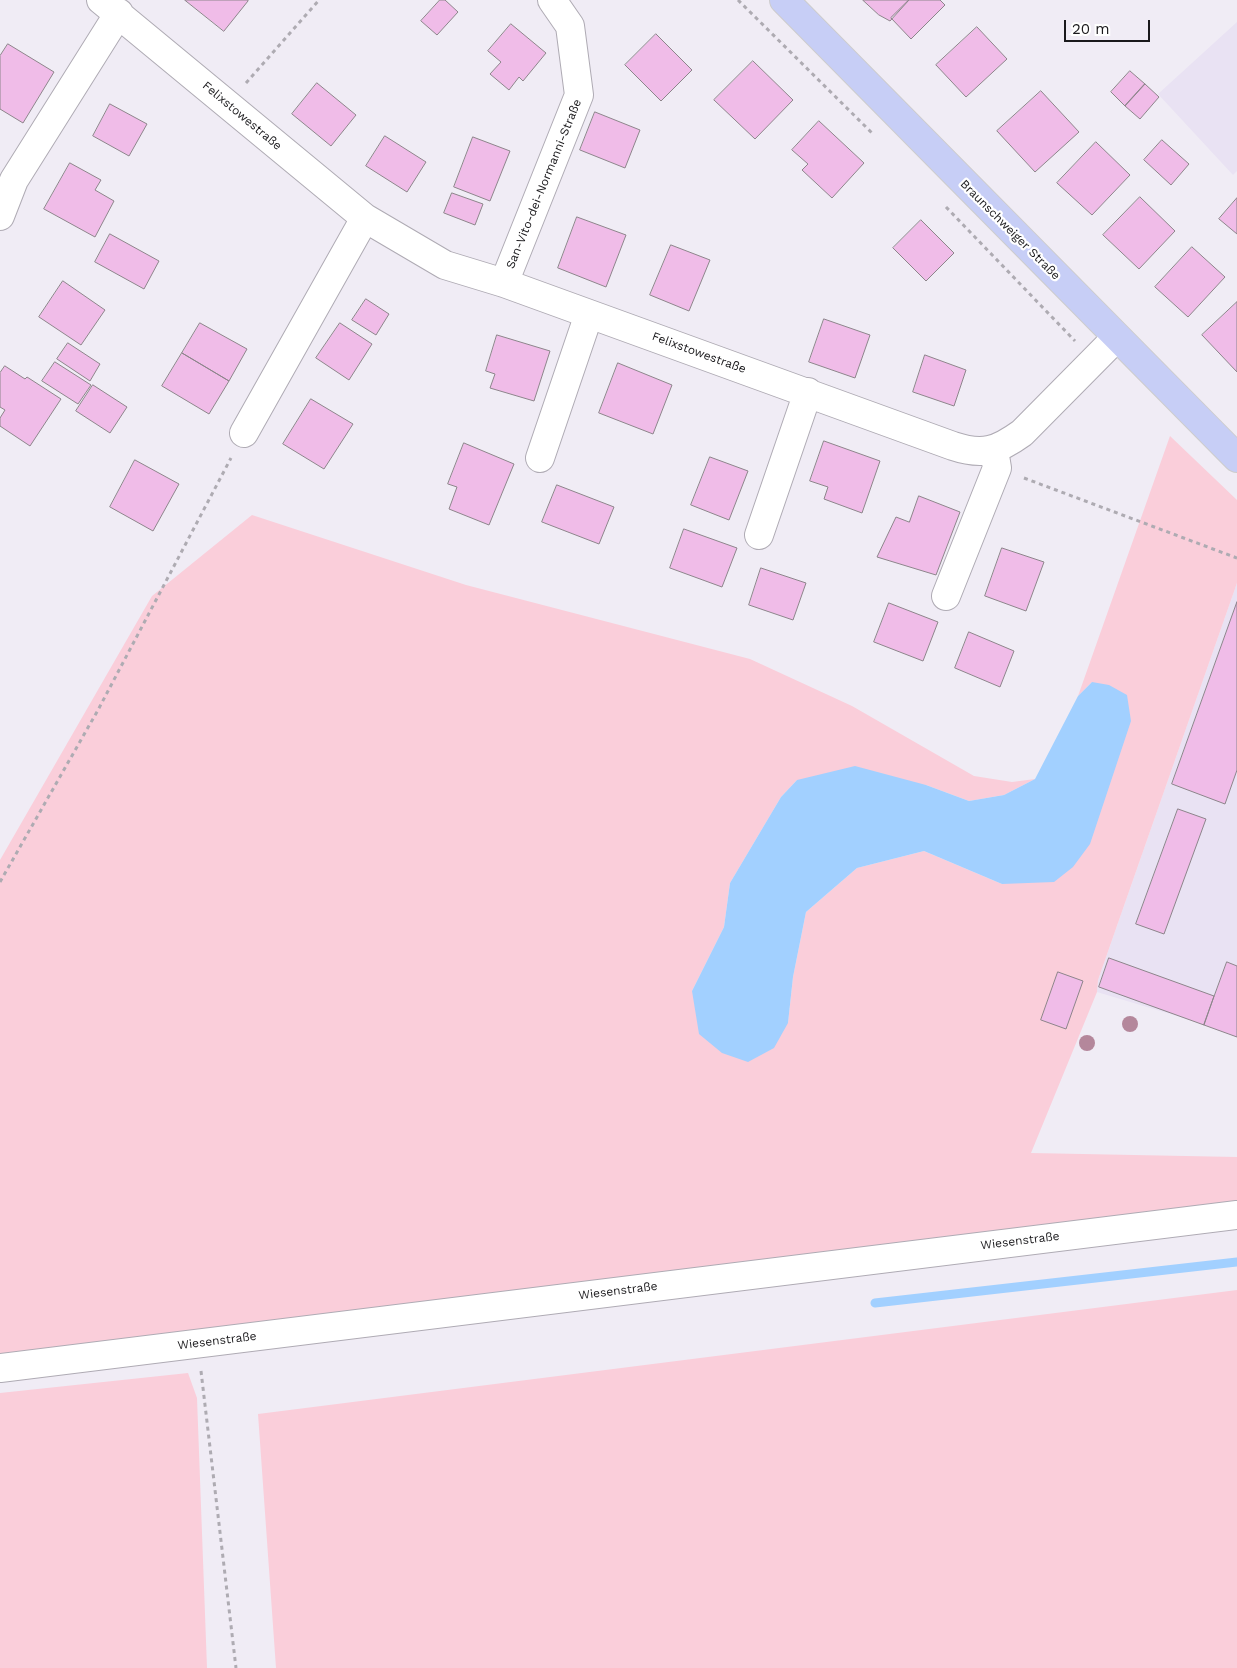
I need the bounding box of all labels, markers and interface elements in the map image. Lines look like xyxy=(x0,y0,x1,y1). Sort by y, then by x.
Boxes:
scale bar xyxy=(1067,10,1153,42)
text: 20 m xyxy=(1072,20,1110,38)
street label: Felixstowestraße xyxy=(199,79,285,153)
street label: San-Vito-dei-Normanni-Straße xyxy=(503,97,585,271)
street label: Braunschweiger Straße xyxy=(957,177,1063,283)
street label: Felixstowestraße xyxy=(650,329,748,377)
street label: Wiesenstraße xyxy=(980,1229,1060,1253)
street label: Wiesenstraße xyxy=(578,1279,658,1303)
street label: Wiesenstraße xyxy=(177,1329,257,1353)

